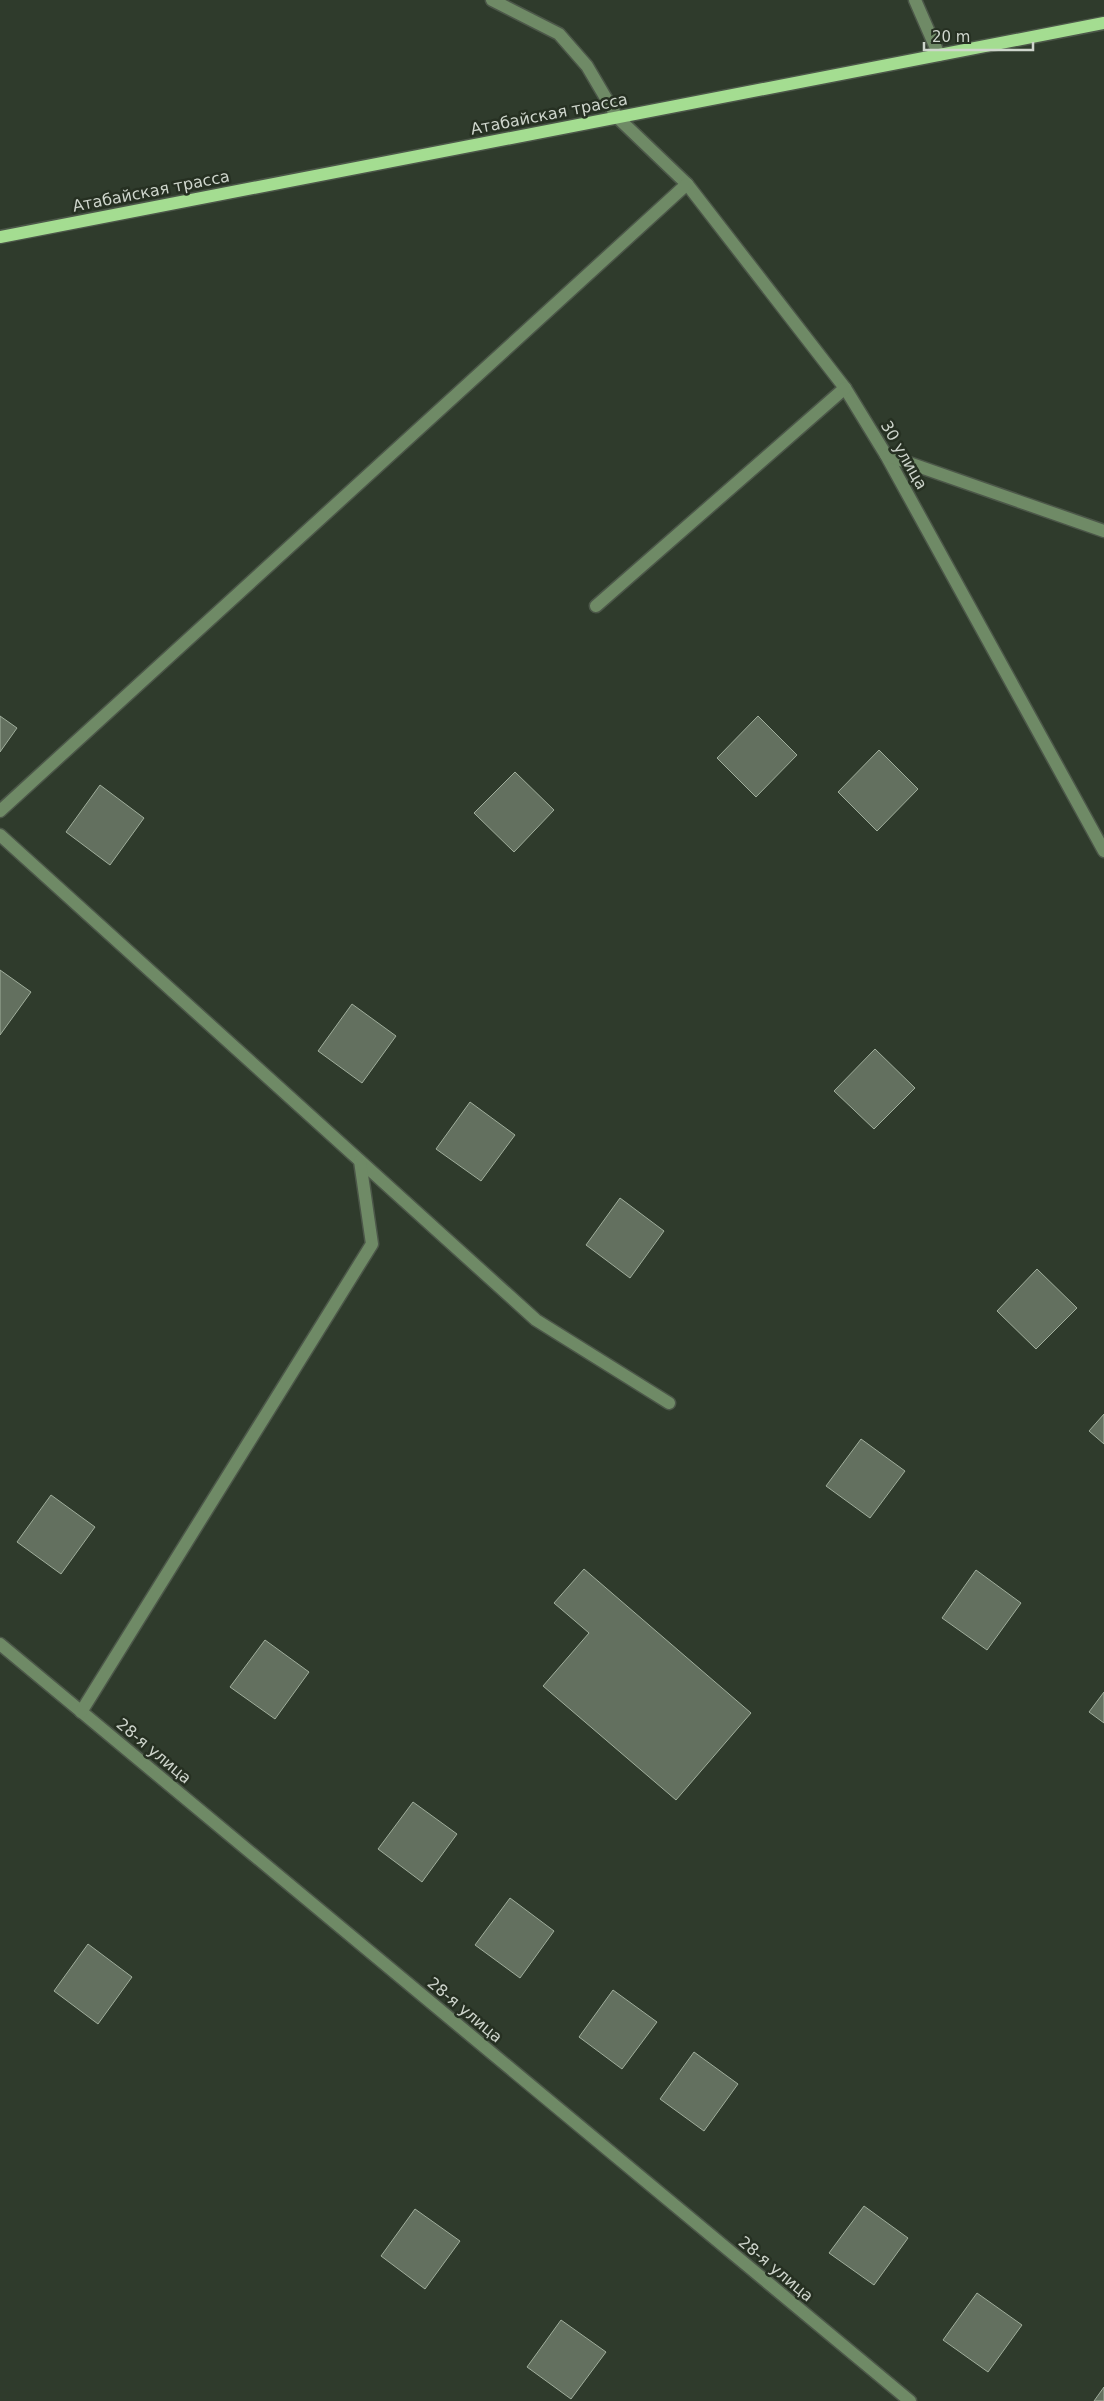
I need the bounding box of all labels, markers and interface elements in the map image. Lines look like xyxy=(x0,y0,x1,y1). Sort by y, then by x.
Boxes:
scale bar xyxy=(924,20,1033,52)
text: 20 m xyxy=(932,28,970,46)
street label: Атабайская трасса xyxy=(469,89,629,139)
street label: Атабайская трасса xyxy=(71,166,231,216)
street label: 30 улица xyxy=(877,417,931,493)
street label: 28-я улица xyxy=(113,1714,195,1788)
street label: 28-я улица xyxy=(424,1973,506,2047)
street label: 28-я улица xyxy=(735,2232,817,2306)

